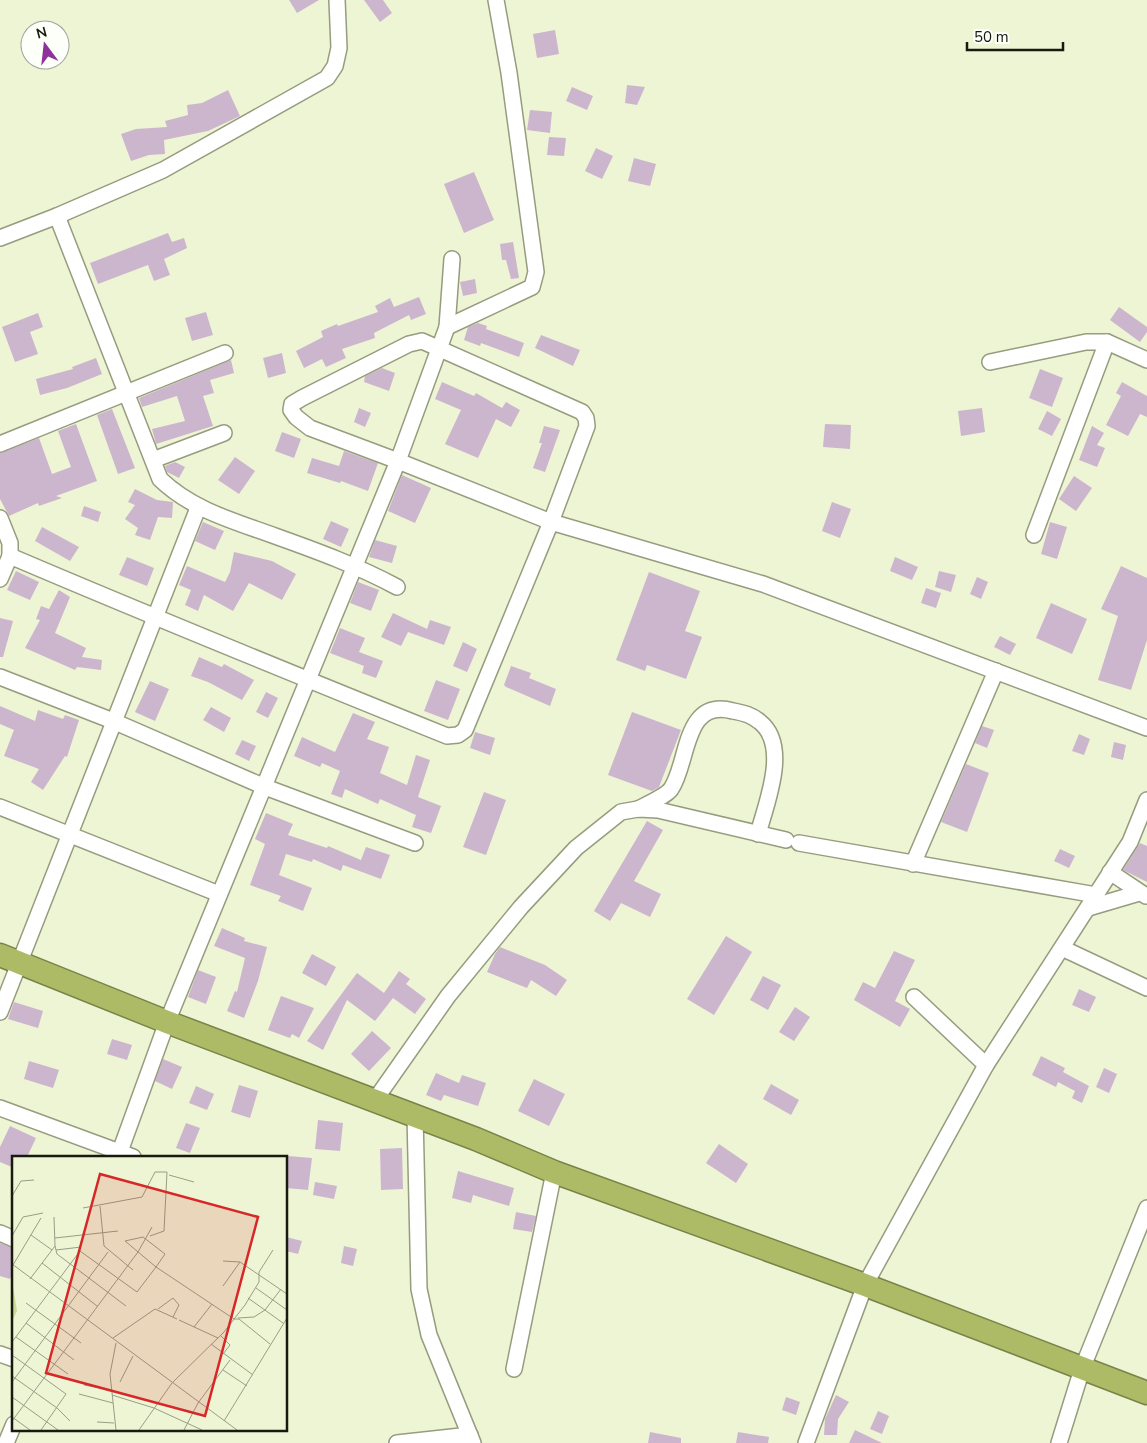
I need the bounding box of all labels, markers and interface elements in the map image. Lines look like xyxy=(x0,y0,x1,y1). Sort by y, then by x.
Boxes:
north arrow xyxy=(20,20,70,70)
scale bar xyxy=(967,20,1063,52)
text: N xyxy=(34,22,49,43)
text: 50 m xyxy=(974,27,1009,47)
inset map xyxy=(12,1156,288,1430)

